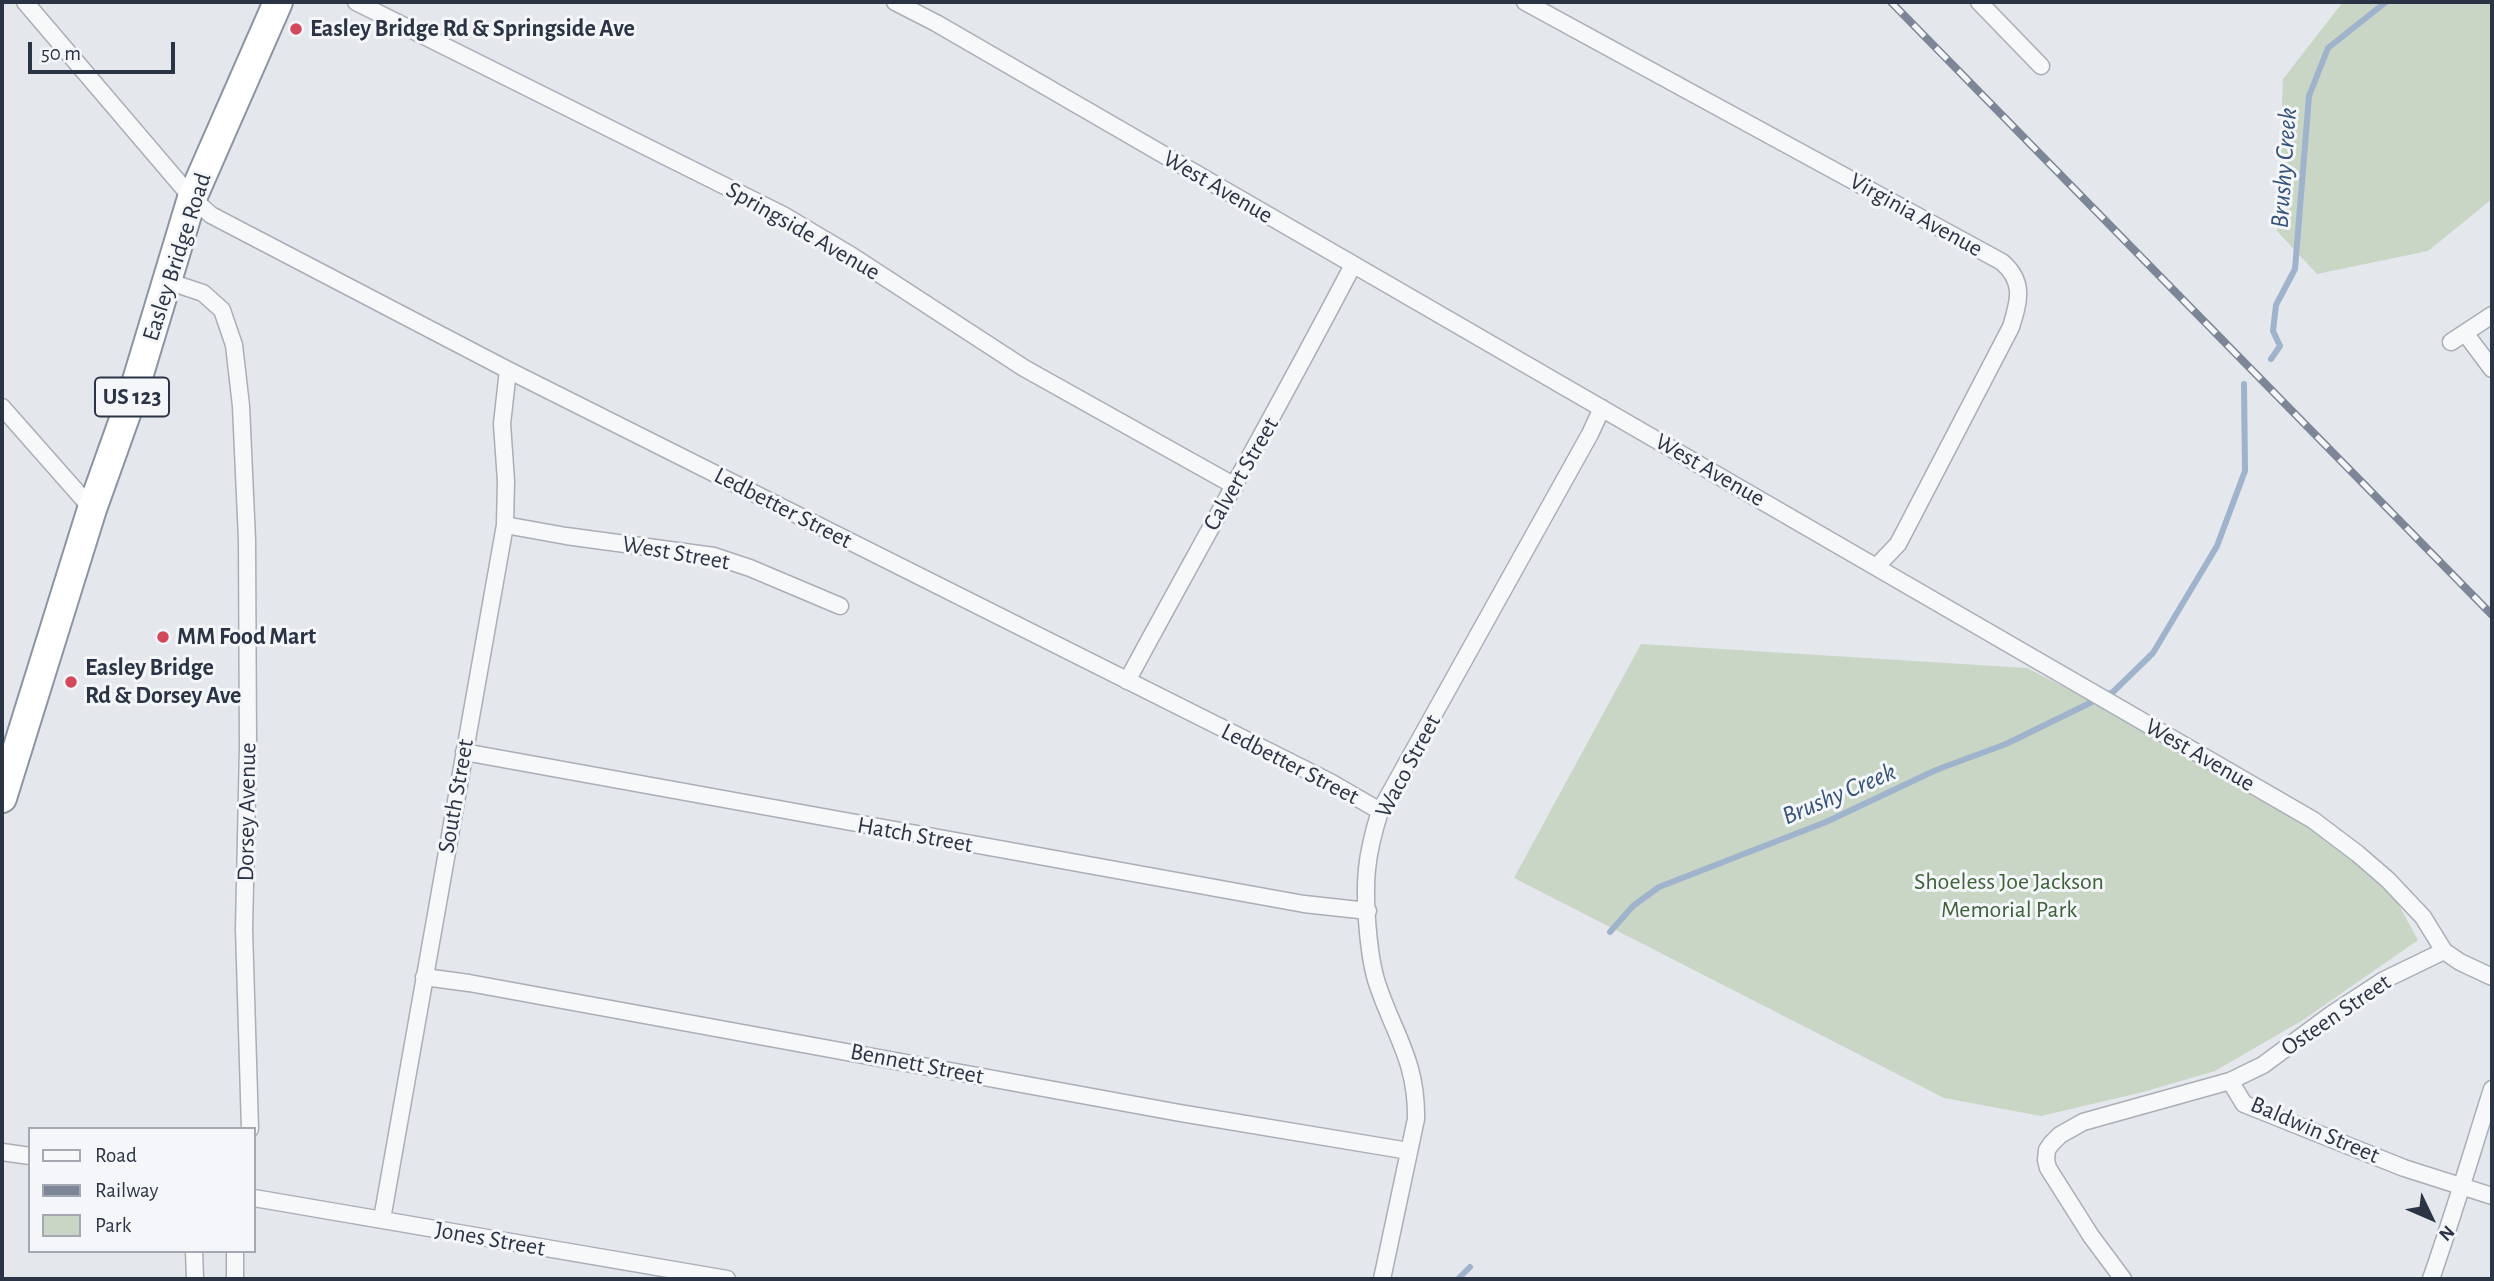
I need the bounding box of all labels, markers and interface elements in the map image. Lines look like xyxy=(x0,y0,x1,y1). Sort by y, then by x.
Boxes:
place label: Easley Bridge Rd & Springside Ave xyxy=(310,15,635,43)
marker: Easley Bridge Rd & Springside Ave xyxy=(288,21,304,37)
scale bar xyxy=(32,28,178,72)
text: 50 m xyxy=(41,43,81,64)
water label: Brushy Creek xyxy=(2264,107,2304,229)
street label: West Avenue xyxy=(1158,144,1278,230)
street label: Virginia Avenue xyxy=(1844,167,1988,263)
street label: Easley Bridge Road xyxy=(136,169,218,345)
street label: Springside Avenue xyxy=(721,175,885,287)
road number: US 123 xyxy=(95,378,169,416)
street label: Calvert Street xyxy=(1197,412,1285,536)
street label: West Avenue xyxy=(1650,427,1770,513)
street label: Ledbetter Street xyxy=(709,461,857,555)
street label: West Street xyxy=(620,529,732,577)
place label: MM Food Mart xyxy=(177,623,316,651)
marker: MM Food Mart xyxy=(155,629,171,645)
place label: Easley Bridge Rd & Dorsey Ave xyxy=(85,654,241,710)
marker: Easley Bridge Rd & Dorsey Ave xyxy=(63,674,79,690)
street label: Waco Street xyxy=(1369,709,1447,823)
street label: West Avenue xyxy=(2140,712,2260,798)
street label: Ledbetter Street xyxy=(1216,717,1364,811)
street label: South Street xyxy=(432,737,480,855)
street label: Dorsey Avenue xyxy=(231,742,263,882)
water label: Brushy Creek xyxy=(1777,756,1901,832)
street label: Hatch Street xyxy=(855,811,975,859)
park label: Shoeless Joe Jackson Memorial Park xyxy=(1914,868,2104,924)
street label: Osteen Street xyxy=(2276,968,2396,1062)
street label: Bennett Street xyxy=(848,1037,986,1091)
street label: Baldwin Street xyxy=(2246,1090,2384,1170)
legend xyxy=(28,1127,256,1253)
text: Road xyxy=(95,1145,137,1166)
text: Railway xyxy=(95,1180,158,1201)
north arrow xyxy=(2396,1183,2466,1253)
text: Park xyxy=(95,1215,131,1236)
street label: Jones Street xyxy=(433,1215,547,1263)
text: N xyxy=(2435,1222,2458,1244)

